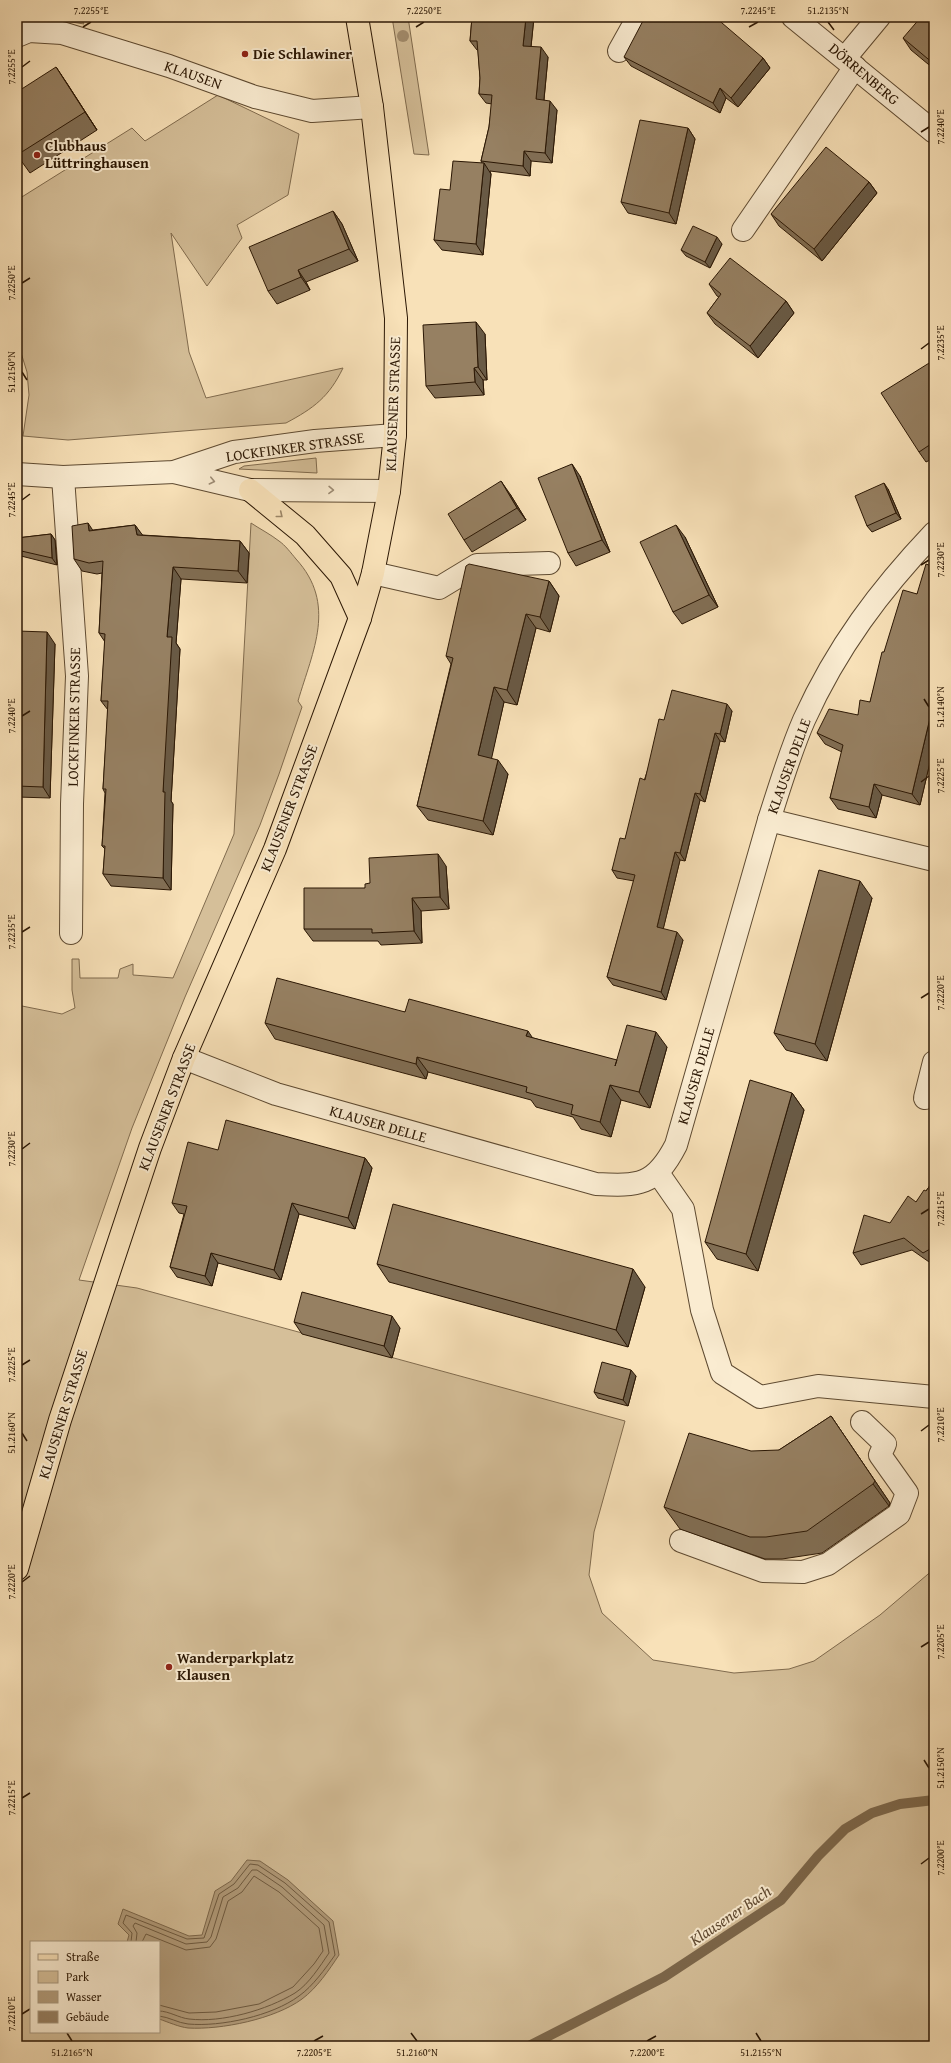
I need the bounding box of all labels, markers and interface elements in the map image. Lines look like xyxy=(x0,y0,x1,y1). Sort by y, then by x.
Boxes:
text: 7.2255°E xyxy=(73,3,109,18)
text: 7.2250°E xyxy=(406,3,442,18)
text: 7.2245°E xyxy=(740,3,776,18)
text: 51.2135°N xyxy=(807,3,849,18)
street label: DÖRRENBERG xyxy=(824,38,904,110)
place label: Die Schlawiner xyxy=(253,43,352,64)
text: 7.2255°E xyxy=(4,49,19,85)
marker: Die Schlawiner xyxy=(240,49,250,59)
street label: KLAUSEN xyxy=(162,55,225,94)
text: 7.2240°E xyxy=(933,109,948,145)
place label: Clubhaus Lüttringhausen xyxy=(45,135,149,173)
marker: Clubhaus Lüttringhausen xyxy=(32,150,42,160)
text: 7.2250°E xyxy=(4,265,19,301)
text: 7.2235°E xyxy=(933,325,948,361)
street label: KLAUSENER STRASSE xyxy=(380,336,405,472)
text: 51.2150°N xyxy=(4,351,19,393)
street label: LOCKFINKER STRASSE xyxy=(224,426,366,467)
one-way arrow xyxy=(209,476,215,484)
text: 7.2245°E xyxy=(4,482,19,518)
one-way arrow xyxy=(328,486,334,494)
one-way arrow xyxy=(276,510,283,517)
text: 7.2230°E xyxy=(933,542,948,578)
street label: LOCKFINKER STRASSE xyxy=(62,647,85,787)
text: 51.2140°N xyxy=(933,686,948,728)
text: 7.2240°E xyxy=(4,698,19,734)
street label: KLAUSER DELLE xyxy=(762,715,816,817)
street label: KLAUSENER STRASSE xyxy=(255,741,323,874)
text: 7.2225°E xyxy=(933,758,948,794)
text: 7.2235°E xyxy=(4,914,19,950)
text: 7.2220°E xyxy=(933,975,948,1011)
street label: KLAUSER DELLE xyxy=(672,1024,720,1127)
street label: KLAUSENER STRASSE xyxy=(133,1040,201,1173)
street label: KLAUSER DELLE xyxy=(327,1100,430,1148)
text: 7.2230°E xyxy=(4,1131,19,1167)
text: 7.2215°E xyxy=(933,1191,948,1227)
street label: KLAUSENER STRASSE xyxy=(33,1346,92,1481)
text: 7.2225°E xyxy=(4,1347,19,1383)
text: 7.2210°E xyxy=(933,1407,948,1443)
text: 51.2160°N xyxy=(4,1412,19,1454)
text: 7.2220°E xyxy=(4,1564,19,1600)
text: 7.2205°E xyxy=(933,1624,948,1660)
place label: Wanderparkplatz Klausen xyxy=(177,1647,294,1685)
marker: Wanderparkplatz Klausen xyxy=(164,1662,174,1672)
text: 51.2150°N xyxy=(933,1747,948,1789)
text: 7.2215°E xyxy=(4,1780,19,1816)
text: 7.2200°E xyxy=(933,1840,948,1876)
water label: Klausener Bach xyxy=(683,1879,776,1952)
legend xyxy=(30,1941,160,2033)
text: Straße xyxy=(66,1948,100,1965)
text: Park xyxy=(66,1968,90,1985)
text: Wasser xyxy=(66,1988,102,2005)
text: 7.2210°E xyxy=(4,1996,19,2032)
text: Gebäude xyxy=(66,2008,109,2025)
text: 51.2165°N xyxy=(51,2045,93,2060)
text: 7.2205°E xyxy=(296,2045,332,2060)
text: 51.2160°N xyxy=(396,2045,438,2060)
text: 7.2200°E xyxy=(629,2045,665,2060)
text: 51.2155°N xyxy=(740,2045,782,2060)

